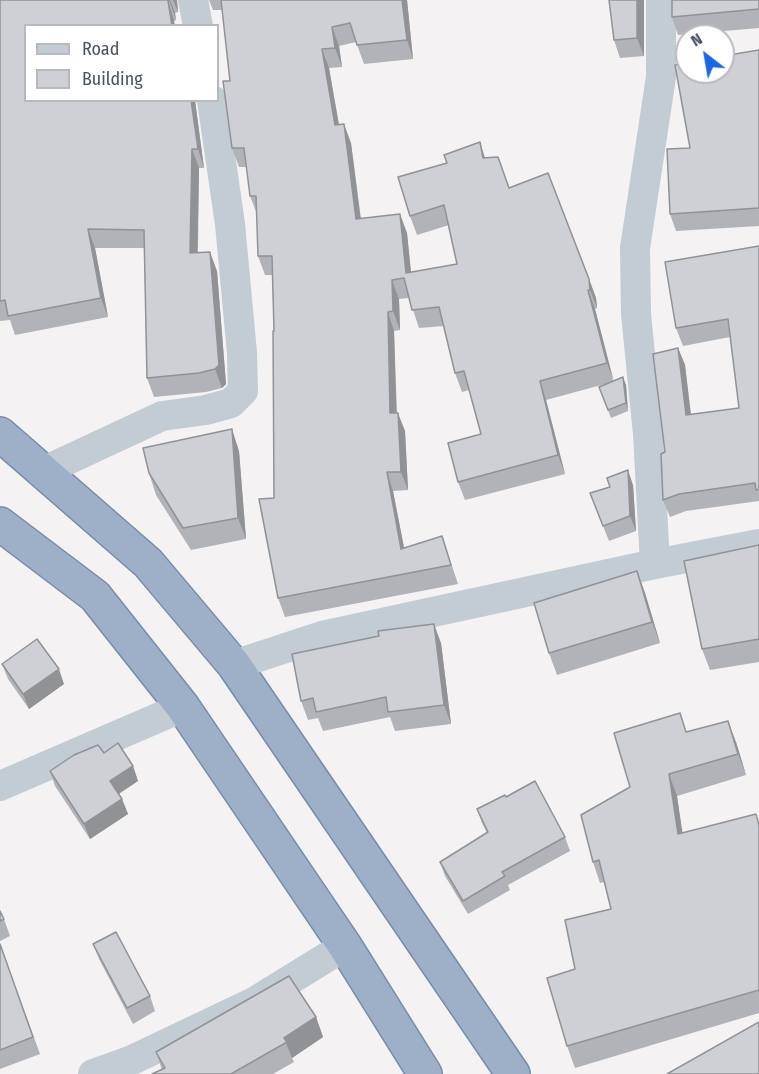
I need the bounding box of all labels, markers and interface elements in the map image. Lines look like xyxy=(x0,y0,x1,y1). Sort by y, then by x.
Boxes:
legend xyxy=(24,24,219,102)
north arrow xyxy=(675,24,735,84)
text: N xyxy=(687,29,706,50)
text: Road xyxy=(82,38,119,60)
text: Building xyxy=(82,68,143,90)

